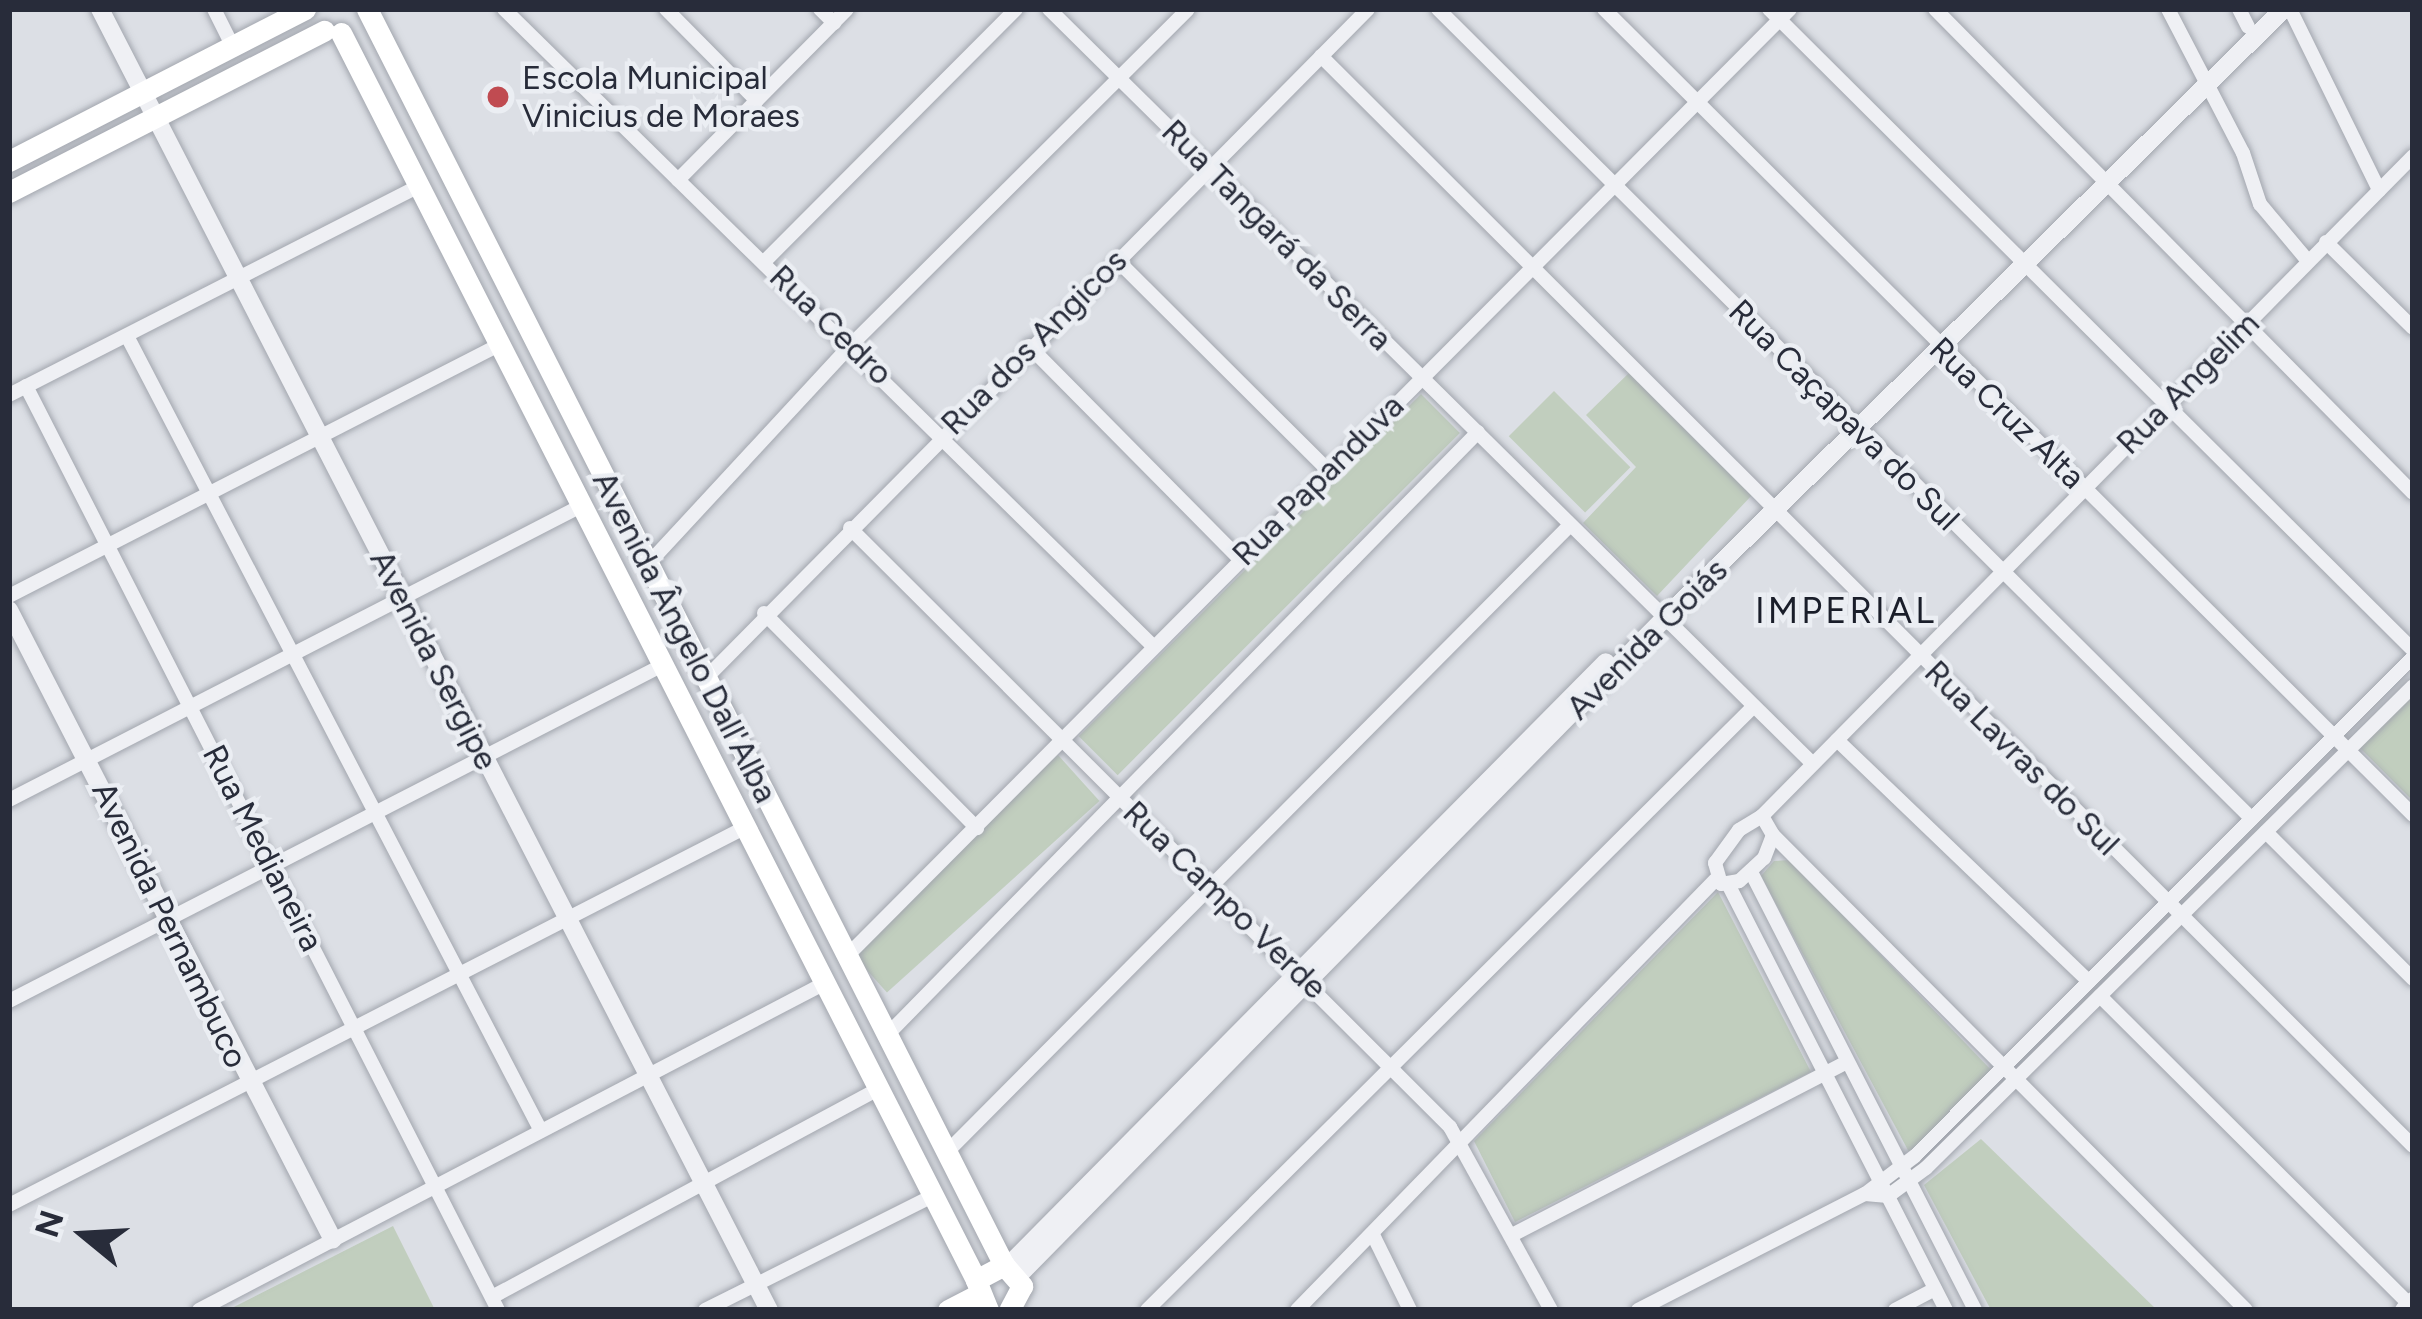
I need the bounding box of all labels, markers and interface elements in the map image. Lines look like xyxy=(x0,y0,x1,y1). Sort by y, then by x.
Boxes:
place label: Escola Municipal Vinicius de Moraes xyxy=(522,58,800,136)
marker: Escola Municipal Vinicius de Moraes xyxy=(485,84,511,110)
street label: Rua Tangará da Serra xyxy=(1154,112,1400,358)
street label: Rua dos Angicos xyxy=(933,241,1135,443)
street label: Rua Cedro xyxy=(761,257,901,393)
street label: Rua Caçapava do Sul xyxy=(1720,291,1968,539)
street label: Rua Angelim xyxy=(2109,304,2267,462)
street label: Rua Cruz Alta xyxy=(1921,329,2093,497)
street label: Rua Papanduva xyxy=(1224,386,1412,574)
street label: Avenida Ângelo Dall'Alba xyxy=(584,465,786,809)
street label: Avenida Sergipe xyxy=(362,544,506,776)
street label: Avenida Goiás xyxy=(1558,550,1736,728)
district label: IMPERIAL xyxy=(1755,589,1937,633)
street label: Rua Lavras do Sul xyxy=(1916,652,2128,864)
street label: Rua Medianeira xyxy=(194,738,332,958)
street label: Avenida Pernambuco xyxy=(84,776,256,1074)
street label: Rua Campo Verde xyxy=(1115,793,1335,1007)
north arrow xyxy=(24,1175,144,1295)
text: N xyxy=(27,1206,72,1242)

